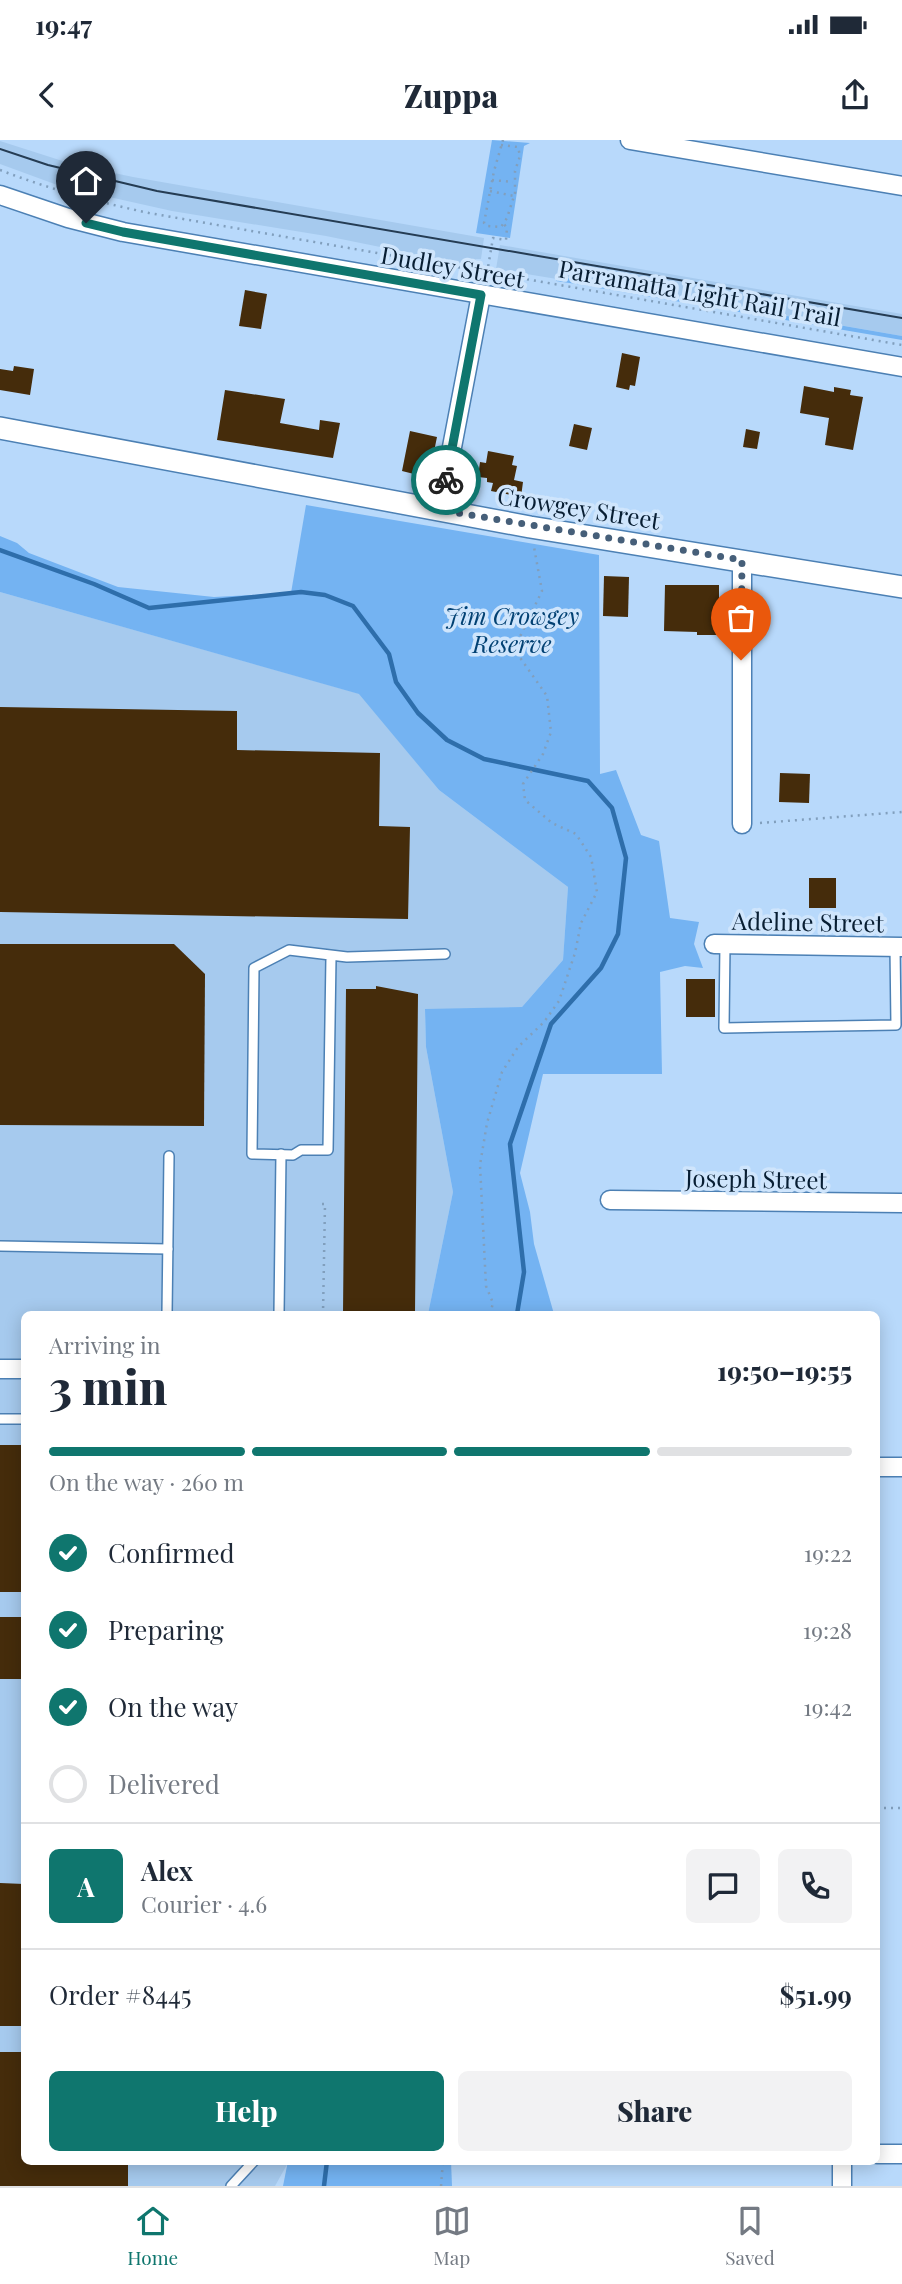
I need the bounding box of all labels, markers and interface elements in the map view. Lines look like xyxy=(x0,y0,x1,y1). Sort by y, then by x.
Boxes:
text: 19:47 xyxy=(35,7,92,42)
text: Zuppa xyxy=(404,73,498,116)
icon: back xyxy=(28,76,66,114)
icon: share xyxy=(836,76,874,114)
pin xyxy=(56,151,116,223)
icon: home xyxy=(67,162,105,200)
street label: Dudley Street xyxy=(378,238,528,294)
street label: Parramatta Light Rail Trail xyxy=(556,251,844,333)
courier xyxy=(411,445,481,515)
icon: bike xyxy=(427,461,465,499)
street label: Crowgey Street xyxy=(495,478,663,536)
pin xyxy=(711,588,771,660)
park label: Jim Crowgey Reserve xyxy=(445,599,579,659)
icon: bag xyxy=(722,599,760,637)
street label: Adeline Street xyxy=(731,904,885,938)
street label: Joseph Street xyxy=(684,1161,828,1195)
text: Arriving in xyxy=(49,1329,161,1360)
text: 19:50–19:55 xyxy=(717,1353,852,1388)
text: 3 min xyxy=(49,1355,167,1417)
text: On the way · 260 m xyxy=(49,1466,244,1497)
icon: check xyxy=(49,1534,87,1572)
text: Confirmed xyxy=(108,1535,235,1570)
text: 19:22 xyxy=(804,1537,852,1568)
icon: check xyxy=(49,1611,87,1649)
text: Preparing xyxy=(108,1612,224,1647)
text: 19:28 xyxy=(803,1614,852,1645)
icon: check xyxy=(49,1688,87,1726)
text: On the way xyxy=(108,1689,238,1724)
text: 19:42 xyxy=(803,1691,852,1722)
text: Delivered xyxy=(108,1766,220,1801)
button: chat xyxy=(686,1849,760,1923)
button: phone xyxy=(778,1849,852,1923)
text: Alex xyxy=(141,1853,193,1888)
text: A xyxy=(77,1869,95,1904)
text: Courier · 4.6 xyxy=(141,1888,267,1919)
text: Order #8445 xyxy=(49,1977,192,2012)
text: $51.99 xyxy=(780,1977,852,2012)
button: Help xyxy=(49,2071,444,2151)
button: Share xyxy=(458,2071,852,2151)
tab: Home xyxy=(127,2202,178,2270)
tab: Map xyxy=(433,2202,471,2270)
tab: Saved xyxy=(725,2202,775,2270)

